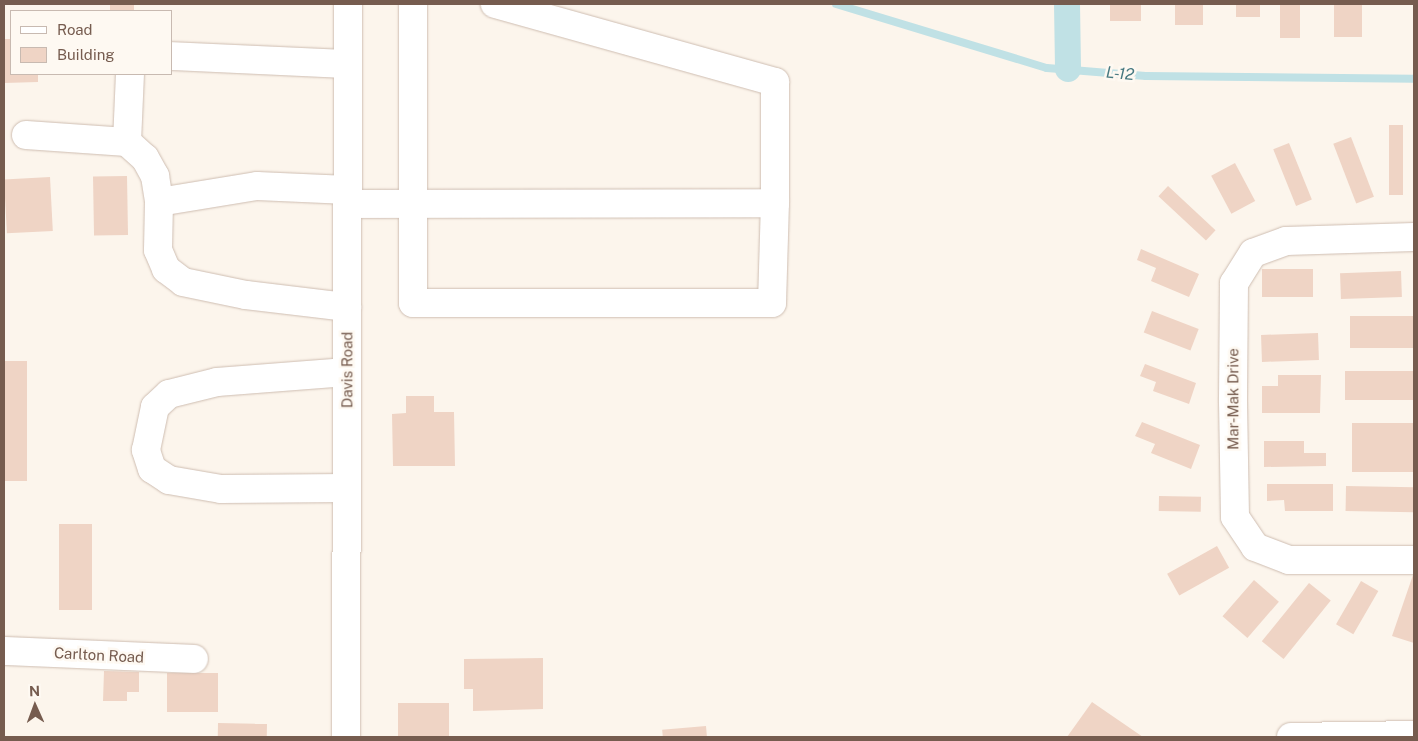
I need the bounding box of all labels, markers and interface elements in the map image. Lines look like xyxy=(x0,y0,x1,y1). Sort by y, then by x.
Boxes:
legend xyxy=(10,10,172,75)
text: Road xyxy=(57,21,93,38)
text: Building xyxy=(57,46,115,63)
water label: L-12 xyxy=(1105,63,1135,85)
street label: Davis Road xyxy=(338,332,356,408)
street label: Mar-Mak Drive xyxy=(1224,348,1242,450)
street label: Carlton Road xyxy=(53,644,145,666)
north arrow xyxy=(10,681,60,731)
text: N xyxy=(29,683,40,699)

